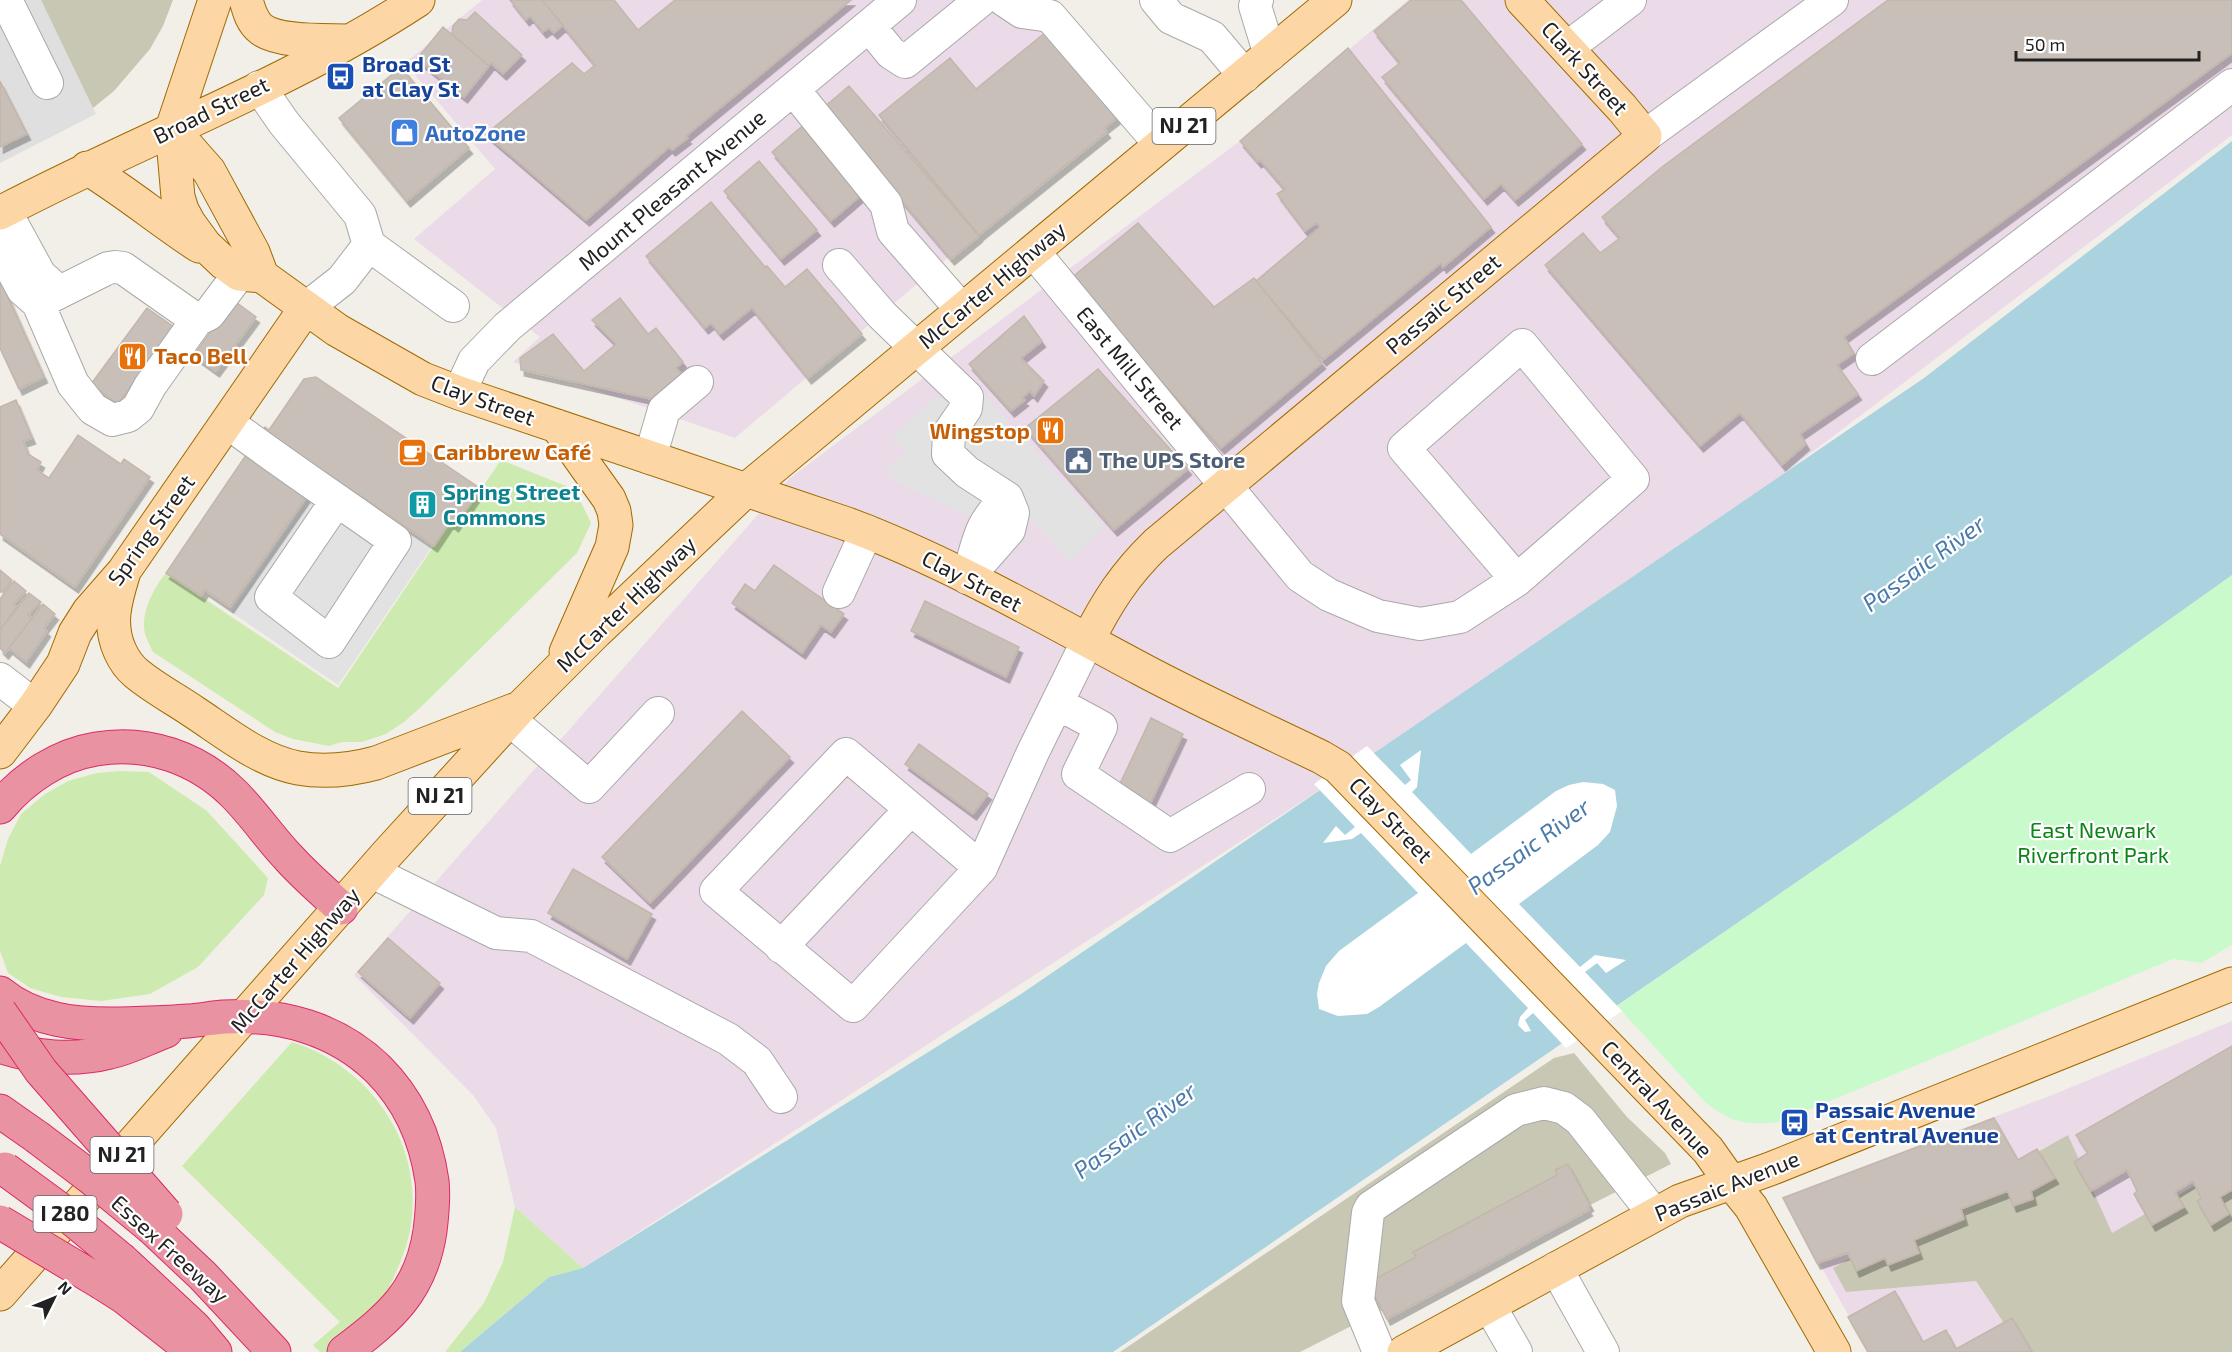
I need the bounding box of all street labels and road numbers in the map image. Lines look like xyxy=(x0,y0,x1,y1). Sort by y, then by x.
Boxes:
street label: Clark Street xyxy=(1537,15,1635,120)
street label: Broad Street xyxy=(149,70,273,148)
street label: Mount Pleasant Avenue xyxy=(572,103,770,275)
road number: NJ 21 xyxy=(1152,108,1216,144)
street label: McCarter Highway xyxy=(913,215,1070,353)
street label: Passaic Street xyxy=(1380,248,1505,359)
street label: East Mill Street xyxy=(1072,301,1190,434)
street label: Clay Street xyxy=(428,368,539,430)
street label: Spring Street xyxy=(101,469,199,590)
street label: McCarter Highway xyxy=(550,530,701,677)
street label: Clay Street xyxy=(918,544,1027,616)
street label: Clay Street xyxy=(1345,771,1439,867)
road number: NJ 21 xyxy=(408,778,472,814)
street label: McCarter Highway xyxy=(224,881,365,1037)
street label: Central Avenue xyxy=(1597,1034,1719,1162)
road number: NJ 21 xyxy=(90,1137,154,1173)
street label: Passaic Avenue xyxy=(1650,1144,1803,1226)
street label: Essex Freeway xyxy=(107,1189,235,1308)
road number: I 280 xyxy=(34,1196,97,1232)

